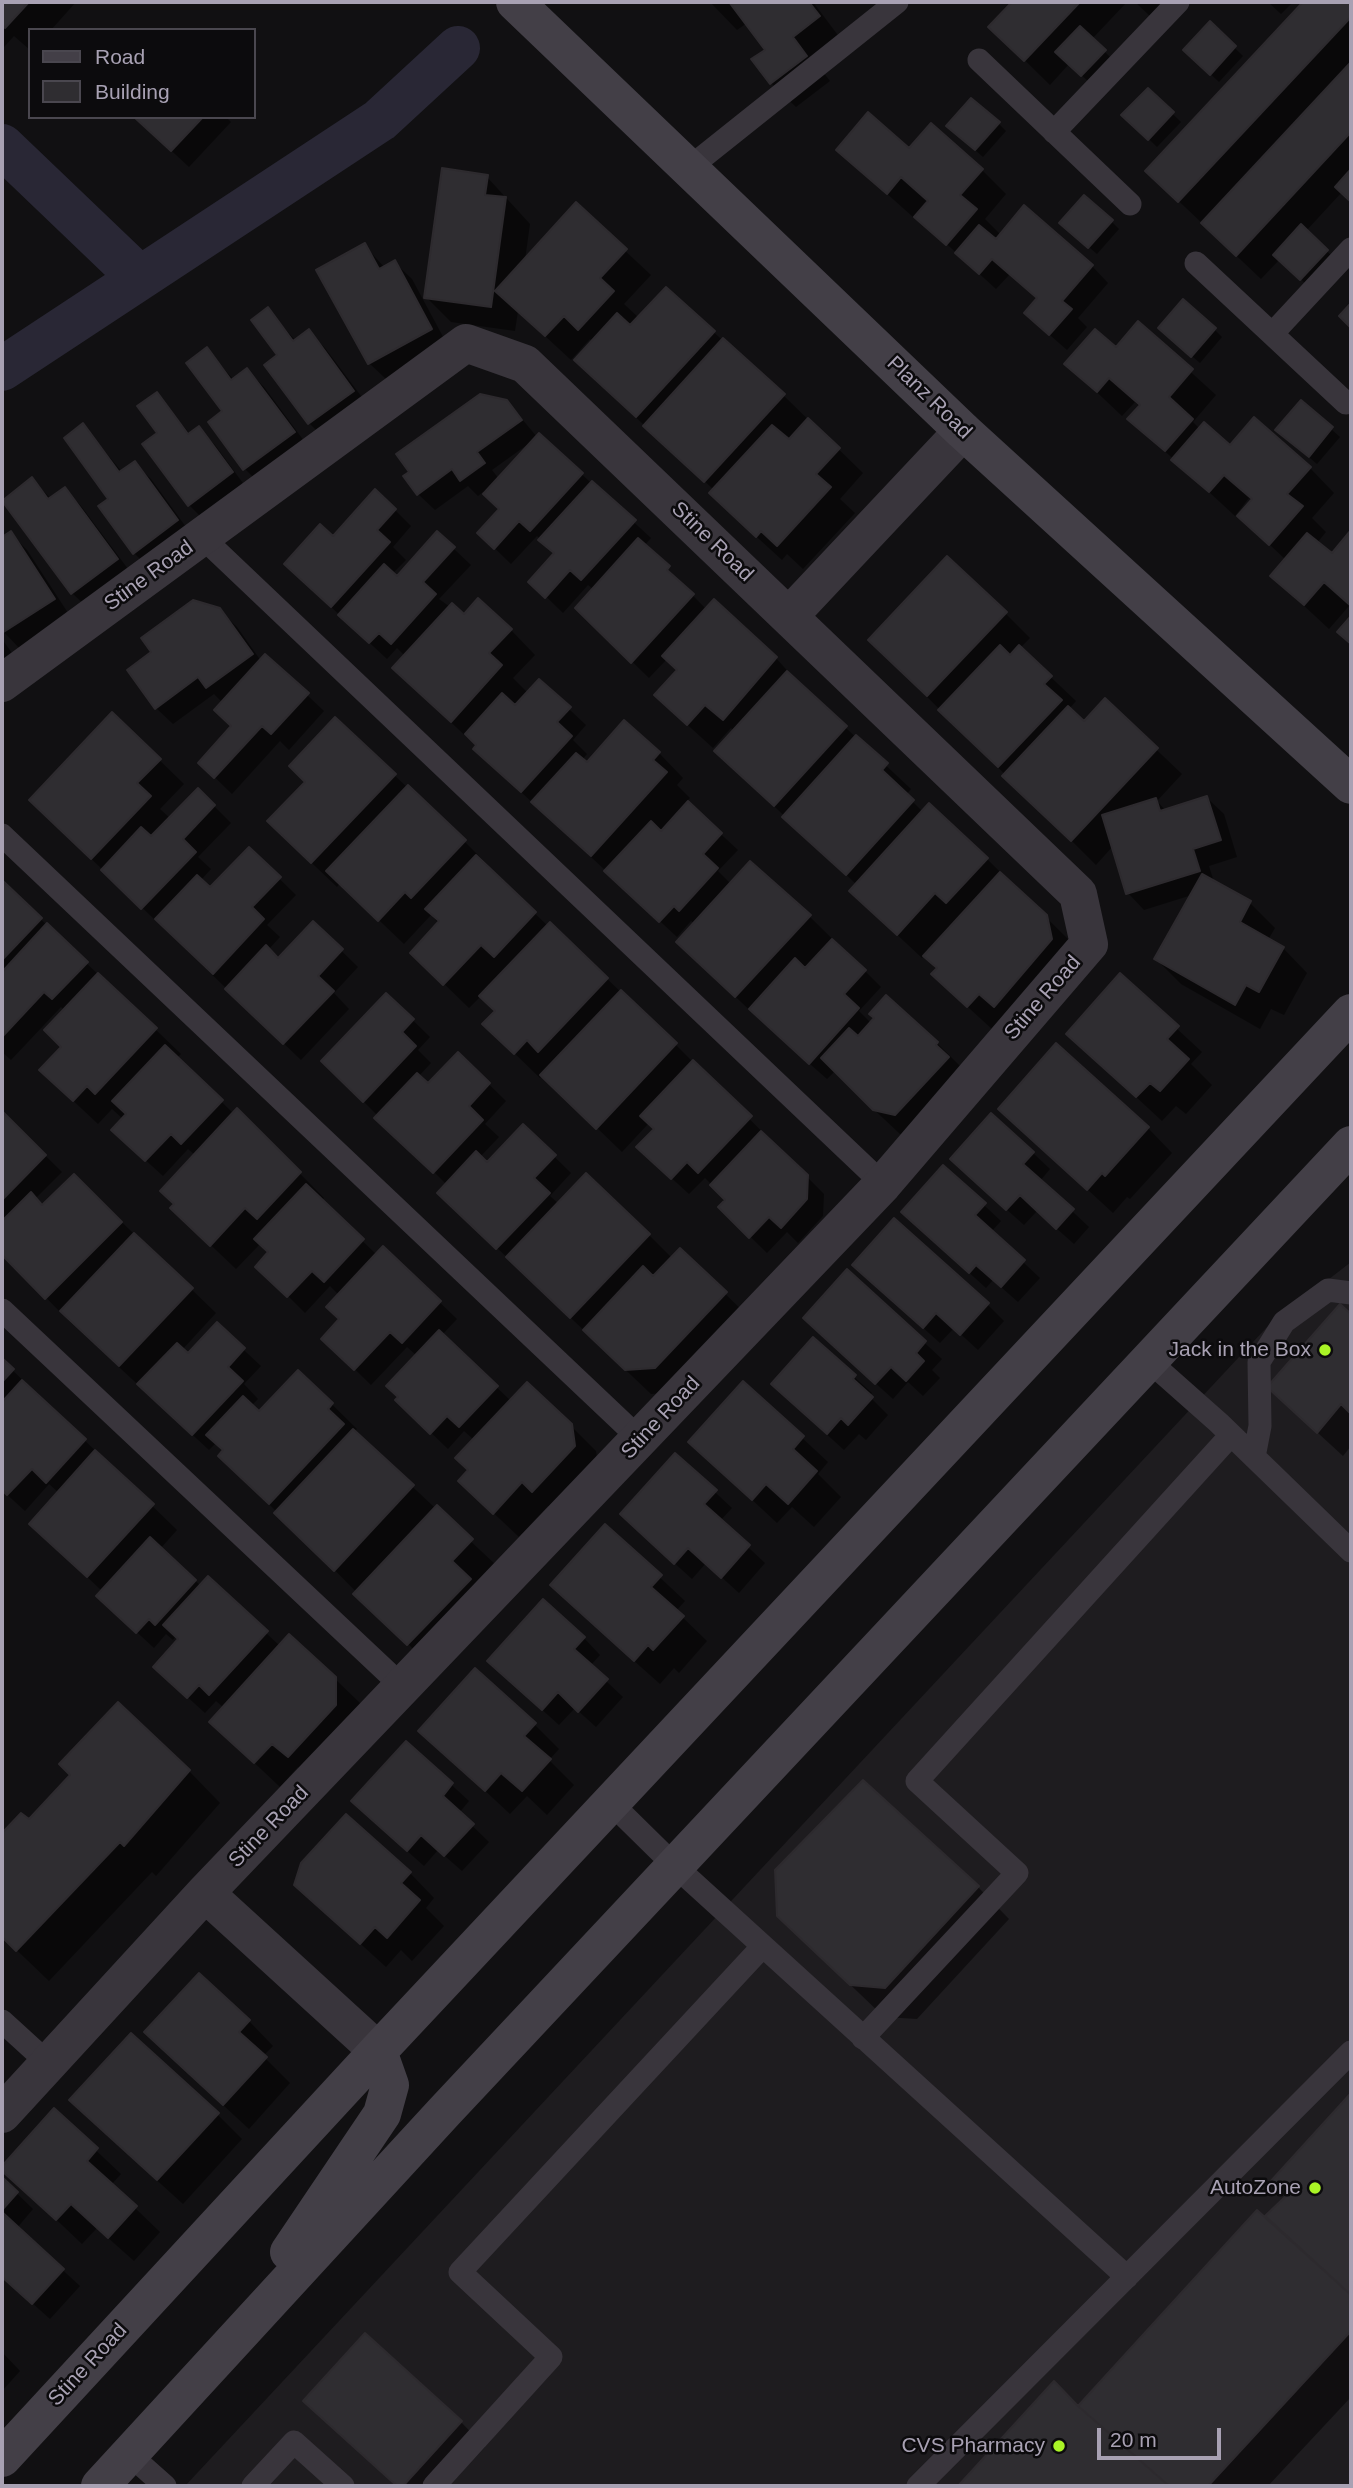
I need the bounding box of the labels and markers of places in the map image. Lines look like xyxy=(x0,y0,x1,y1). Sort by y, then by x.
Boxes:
place label: Jack in the Box xyxy=(1169,1337,1311,1363)
marker: Jack in the Box xyxy=(1317,1342,1333,1358)
place label: AutoZone xyxy=(1210,2175,1301,2201)
marker: AutoZone xyxy=(1307,2180,1323,2196)
place label: CVS Pharmacy xyxy=(901,2433,1045,2459)
marker: CVS Pharmacy xyxy=(1051,2438,1067,2454)

